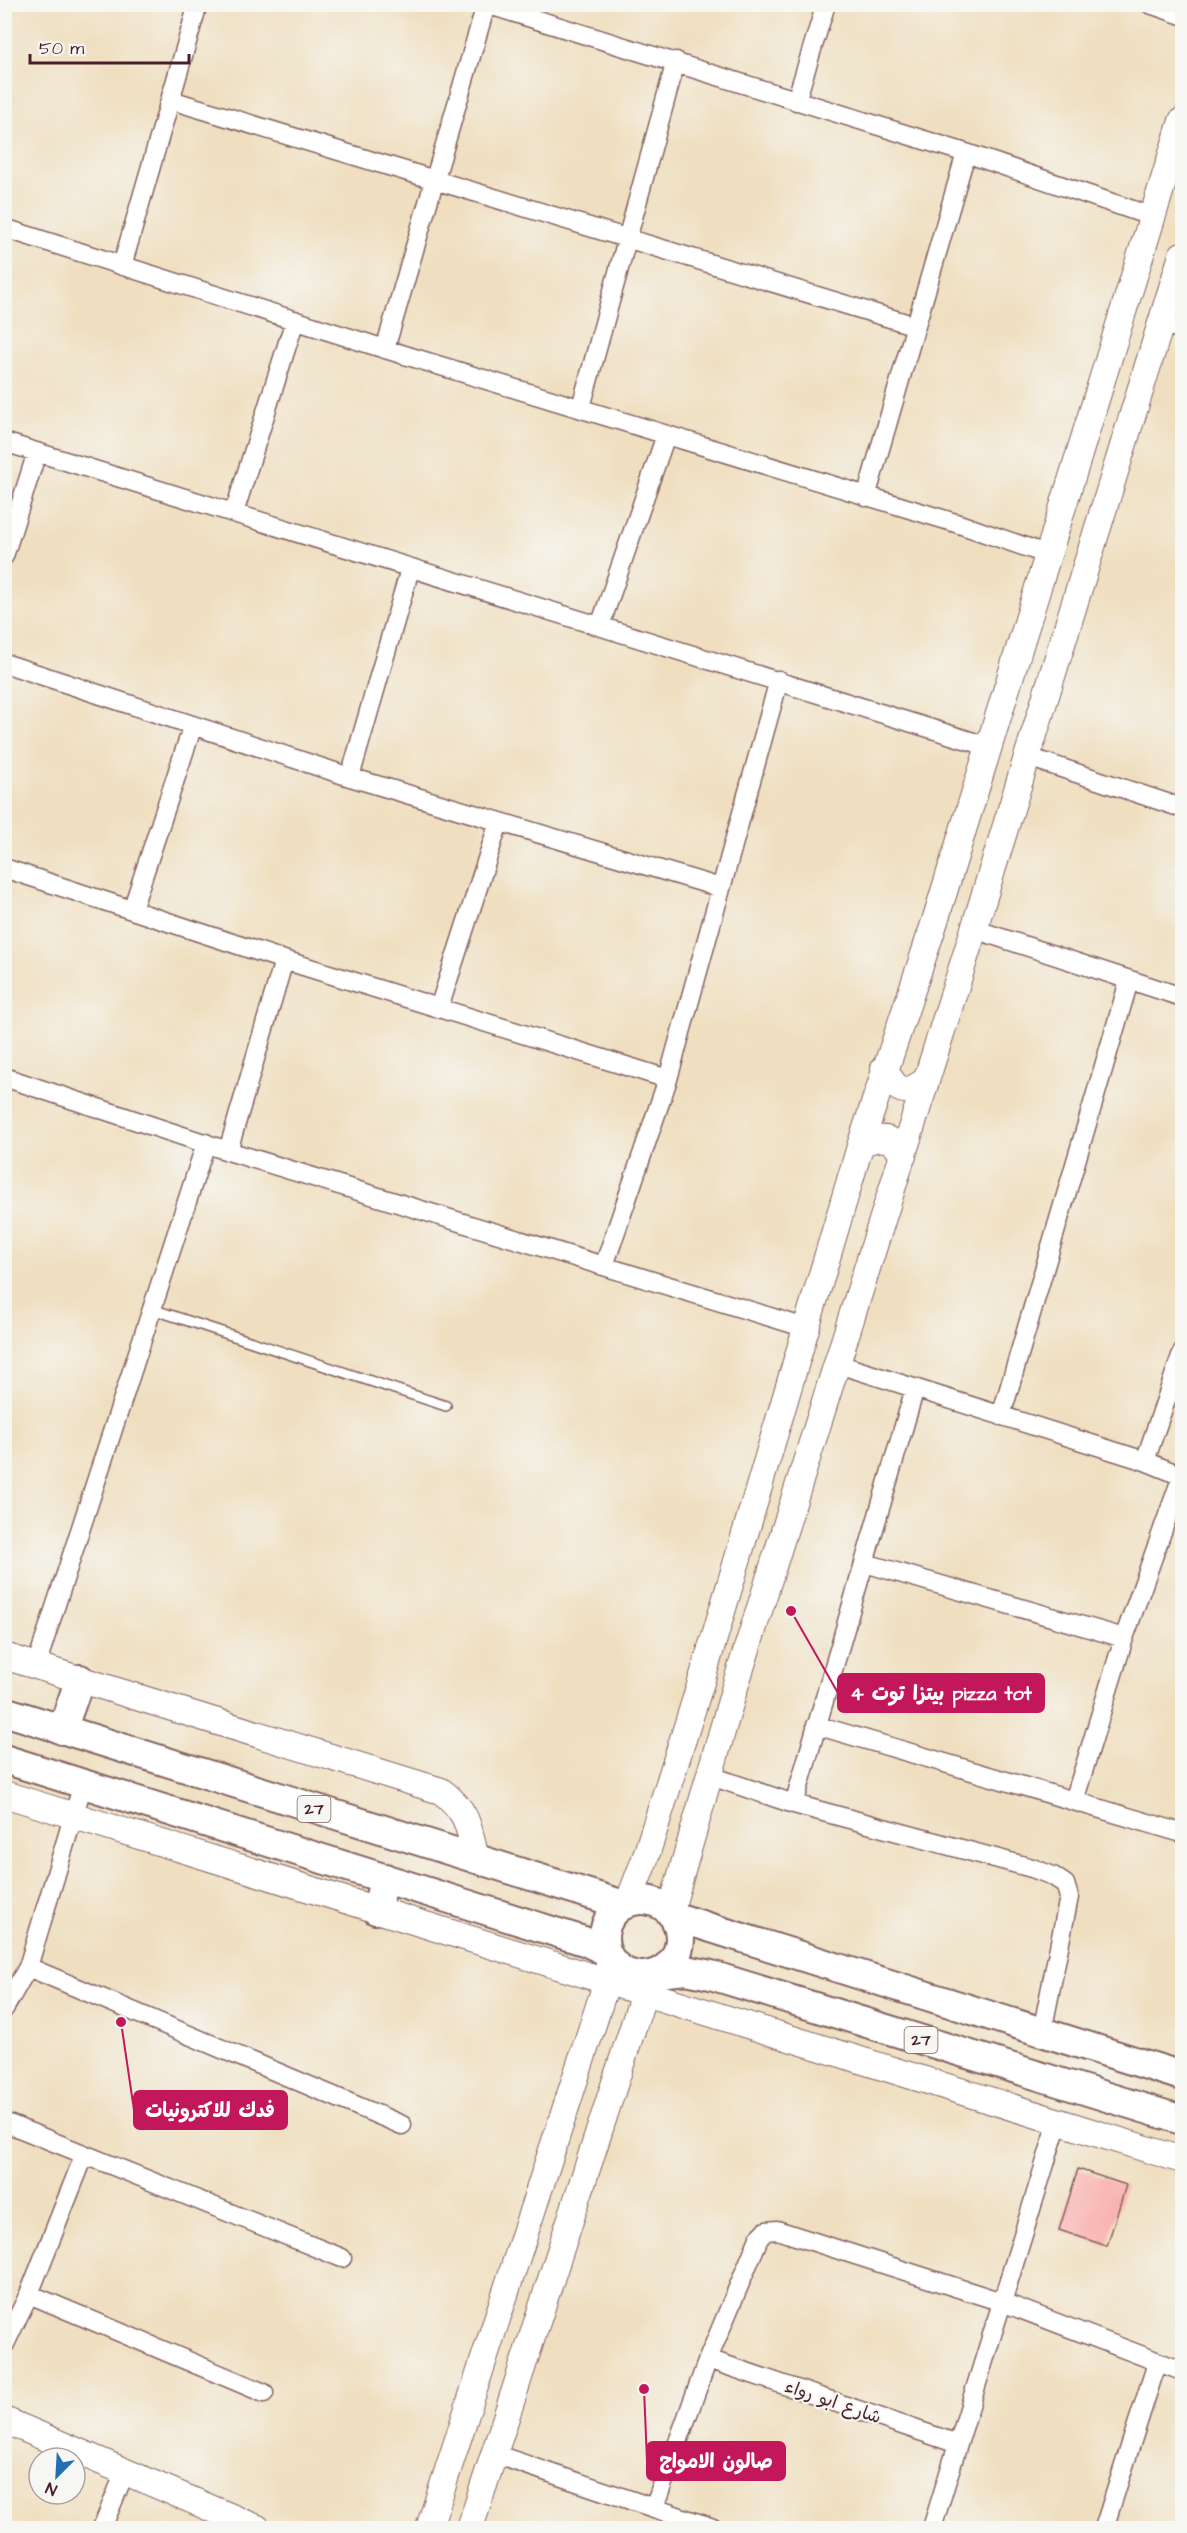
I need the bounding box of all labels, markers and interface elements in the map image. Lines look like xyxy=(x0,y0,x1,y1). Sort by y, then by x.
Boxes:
scale bar xyxy=(30,27,189,65)
text: 50 m xyxy=(39,36,84,61)
callout: بيتزا توت 4 pizza tot xyxy=(838,1674,1044,1712)
text: بيتزا توت 4 pizza tot xyxy=(850,1680,1033,1708)
road number: 27 xyxy=(298,1796,330,1822)
road number: 27 xyxy=(904,2027,938,2053)
callout: فدك للاكترونيات xyxy=(134,2091,287,2129)
text: فدك للاكترونيات xyxy=(145,2097,275,2125)
street label: شارع ابو رواء xyxy=(782,2374,884,2430)
callout: صالون الامواج xyxy=(647,2442,785,2480)
north arrow xyxy=(27,2446,87,2506)
text: صالون الامواج xyxy=(659,2448,773,2476)
text: N xyxy=(42,2477,60,2501)

